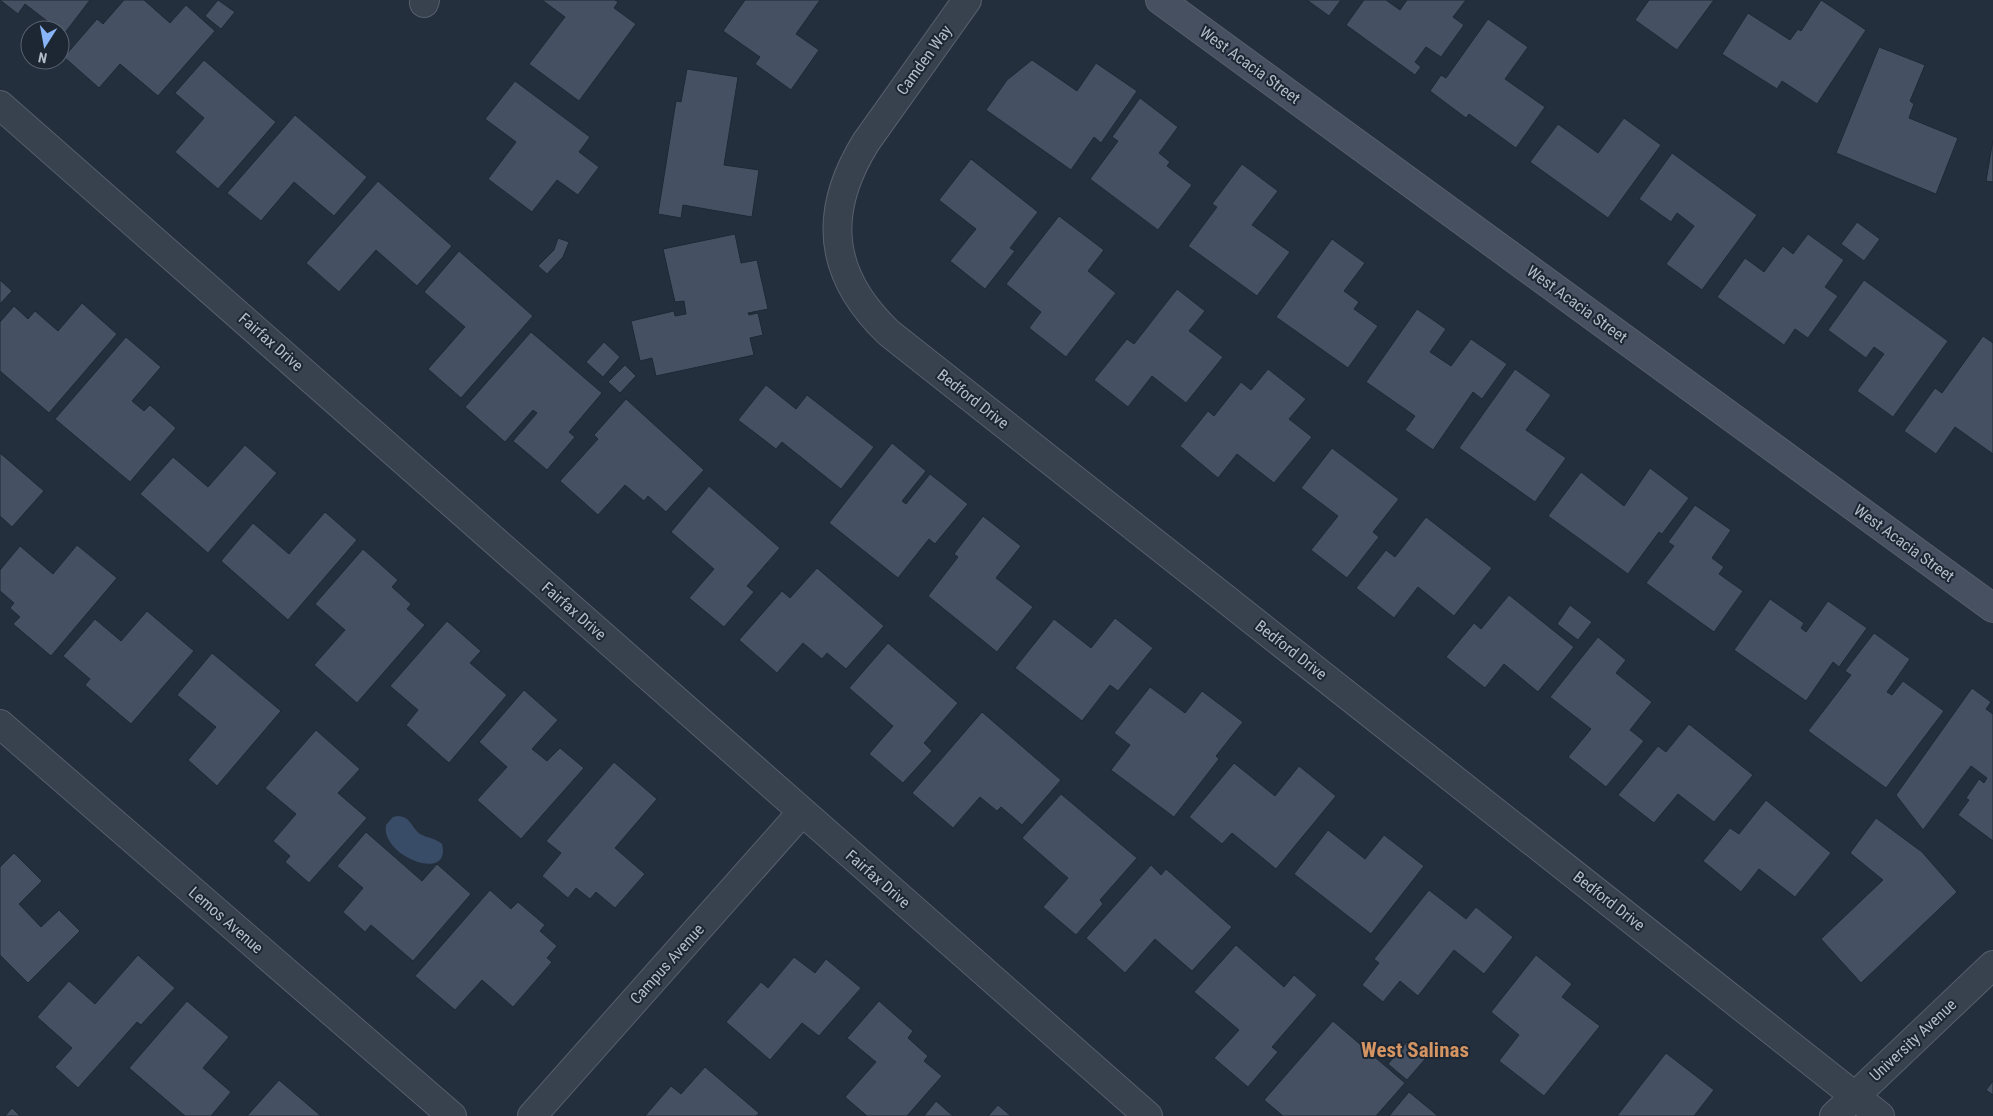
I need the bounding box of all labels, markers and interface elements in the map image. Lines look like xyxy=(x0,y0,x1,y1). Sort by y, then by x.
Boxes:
north arrow xyxy=(20,20,70,70)
street label: Camden Way xyxy=(892,21,956,99)
street label: West Acacia Street xyxy=(1196,22,1304,108)
text: N xyxy=(37,49,48,66)
street label: West Acacia Street xyxy=(1523,261,1631,347)
street label: Fairfax Drive xyxy=(235,309,307,375)
street label: Bedford Drive xyxy=(933,365,1013,433)
street label: West Acacia Street xyxy=(1850,500,1958,586)
street label: Fairfax Drive xyxy=(538,578,610,644)
street label: Bedford Drive xyxy=(1251,616,1331,684)
street label: Fairfax Drive xyxy=(842,846,914,912)
street label: Bedford Drive xyxy=(1569,867,1649,935)
street label: Lemos Avenue xyxy=(185,883,267,957)
street label: Campus Avenue xyxy=(626,920,708,1008)
street label: University Avenue xyxy=(1866,995,1960,1085)
district label: West Salinas xyxy=(1361,1038,1469,1062)

